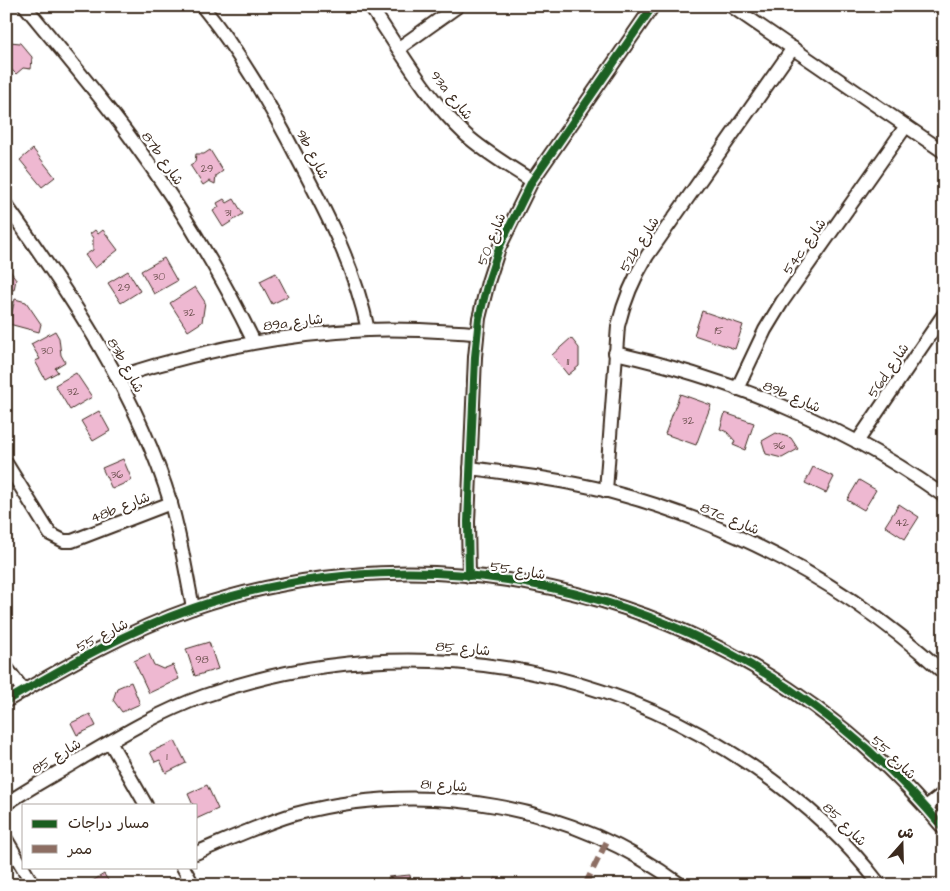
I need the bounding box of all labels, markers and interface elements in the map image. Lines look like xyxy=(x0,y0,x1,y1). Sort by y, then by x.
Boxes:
street label: 93a شارع xyxy=(425,67,477,125)
street label: 91b شارع xyxy=(291,126,334,183)
street label: 87b شارع xyxy=(136,128,188,189)
house number: 29 xyxy=(201,161,213,176)
house number: 31 xyxy=(224,205,232,220)
street label: شارع 50 xyxy=(472,210,511,268)
street label: 52b شارع xyxy=(615,213,665,276)
street label: 54c شارع xyxy=(778,215,831,279)
house number: 30 xyxy=(153,269,165,284)
house number: 29 xyxy=(118,280,130,295)
house number: 32 xyxy=(183,305,196,320)
street label: 89a شارع xyxy=(262,309,324,337)
house number: 15 xyxy=(714,323,724,338)
street label: 83b شارع xyxy=(102,334,148,397)
street label: 56d شارع xyxy=(863,339,914,402)
house number: 30 xyxy=(41,343,53,358)
house number: 11 xyxy=(567,354,570,369)
street label: 89b شارع xyxy=(760,376,824,418)
house number: 32 xyxy=(67,384,80,399)
house number: 32 xyxy=(682,413,695,428)
house number: 36 xyxy=(773,438,785,453)
house number: 36 xyxy=(111,467,123,482)
street label: 48b شارع xyxy=(88,487,153,528)
street label: 87c شارع xyxy=(697,498,762,540)
house number: 42 xyxy=(895,515,910,530)
street label: شارع 55 xyxy=(489,557,547,585)
street label: شارع 55 xyxy=(73,614,132,657)
street label: شارع 85 xyxy=(435,637,491,661)
house number: 98 xyxy=(195,652,209,667)
street label: شارع 55 xyxy=(866,731,920,784)
street label: شارع 85 xyxy=(28,734,85,780)
house number: 1 xyxy=(166,749,168,764)
street label: شارع 81 xyxy=(420,774,468,798)
street label: شارع 85 xyxy=(818,798,871,851)
legend xyxy=(22,804,198,868)
text: مسار دراجات xyxy=(68,813,149,834)
north arrow xyxy=(878,818,928,868)
text: ش xyxy=(895,821,917,845)
text: ممر xyxy=(66,839,92,860)

